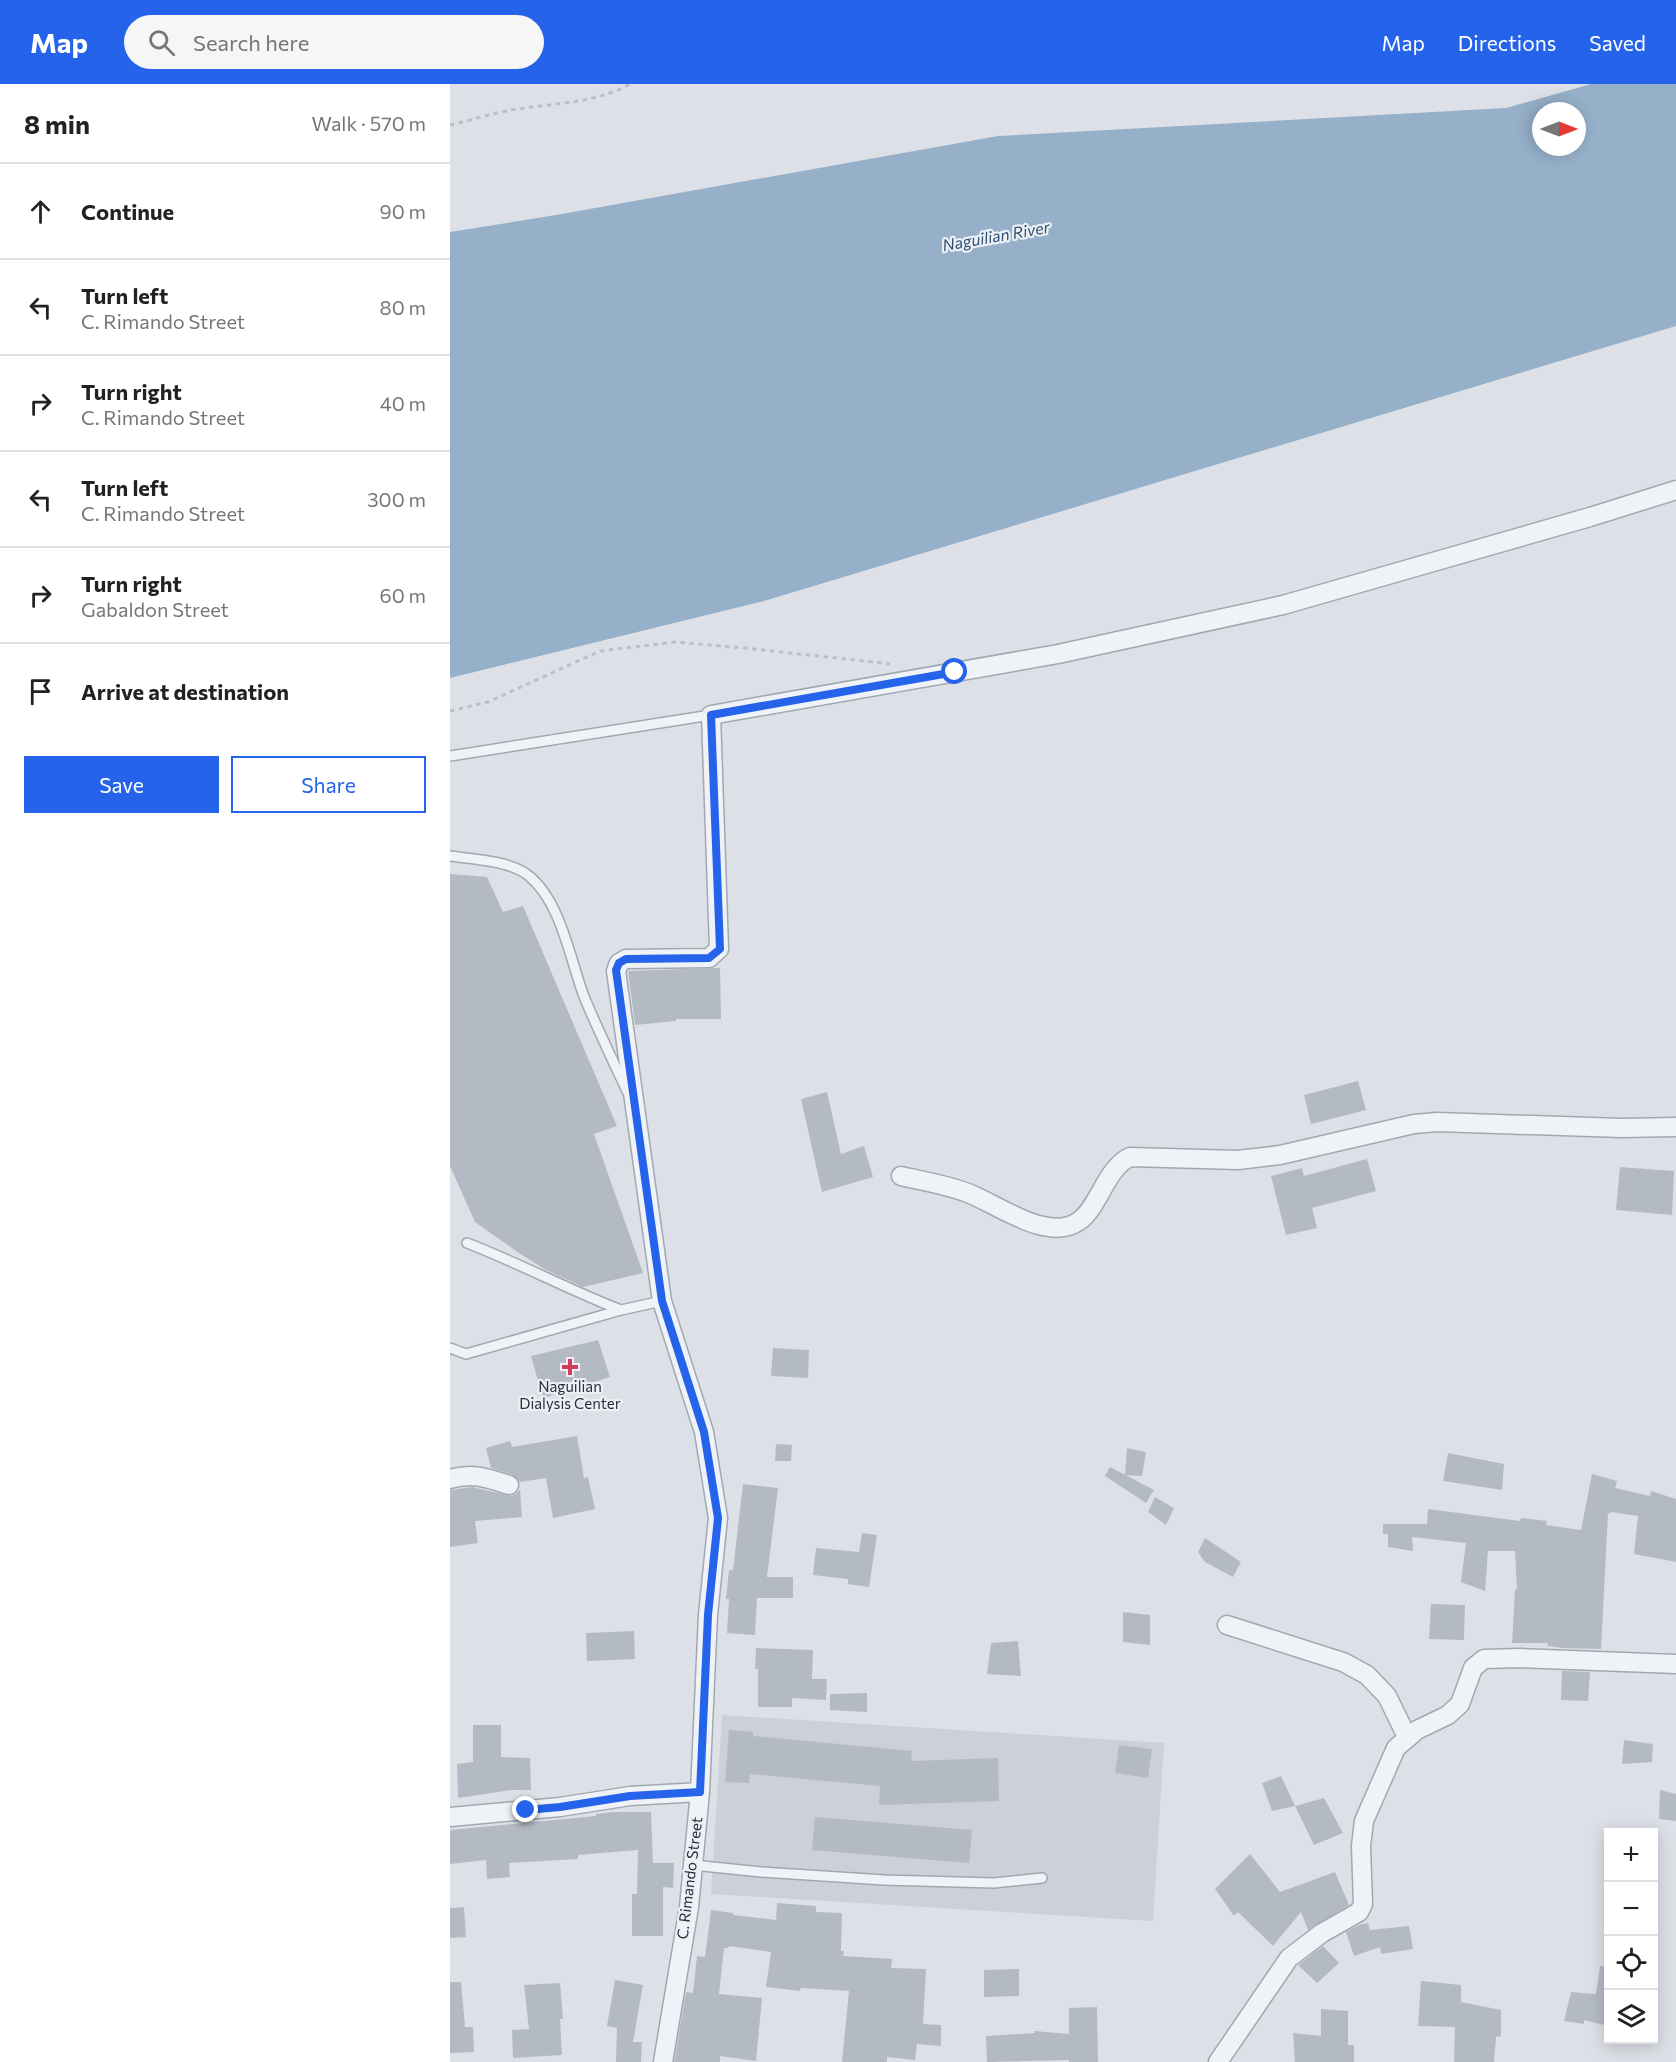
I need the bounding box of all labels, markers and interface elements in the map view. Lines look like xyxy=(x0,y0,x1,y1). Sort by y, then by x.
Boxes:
search box xyxy=(124,15,544,69)
text: Map xyxy=(30,25,88,59)
icon: search xyxy=(145,26,178,59)
text: Search here xyxy=(193,29,309,56)
text: Map xyxy=(1382,30,1425,55)
text: Directions xyxy=(1458,30,1556,55)
text: Saved xyxy=(1589,30,1646,55)
north arrow xyxy=(1532,102,1586,156)
text: 8 min xyxy=(24,108,90,139)
text: Walk · 570 m xyxy=(312,111,426,135)
icon: ahead xyxy=(24,195,57,228)
text: Continue xyxy=(81,198,174,225)
text: 90 m xyxy=(380,199,426,223)
water label: Naguilian River xyxy=(941,217,1052,254)
text: Turn left xyxy=(81,282,168,309)
icon: left xyxy=(24,291,57,324)
text: 80 m xyxy=(380,295,426,319)
text: C. Rimando Street xyxy=(81,309,245,333)
text: Turn right xyxy=(81,378,182,405)
icon: right xyxy=(24,387,57,420)
text: 40 m xyxy=(380,391,426,415)
text: C. Rimando Street xyxy=(81,405,245,429)
text: Turn left xyxy=(81,474,168,501)
icon: left xyxy=(24,483,57,516)
text: 300 m xyxy=(367,487,426,511)
text: C. Rimando Street xyxy=(81,501,245,525)
text: Turn right xyxy=(81,570,182,597)
icon: right xyxy=(24,579,57,612)
text: 60 m xyxy=(380,583,426,607)
text: Gabaldon Street xyxy=(81,597,229,621)
route start xyxy=(941,658,967,684)
icon: arrive xyxy=(24,675,57,708)
text: Arrive at destination xyxy=(81,678,289,705)
button: Save xyxy=(24,756,219,813)
button: Share xyxy=(231,756,426,813)
marker: Naguilian Dialysis Center xyxy=(561,1358,579,1376)
place label: Naguilian Dialysis Center xyxy=(519,1377,621,1412)
route end xyxy=(512,1796,538,1822)
street label: C. Rimando Street xyxy=(673,1816,705,1940)
map controls xyxy=(1604,1828,1658,2044)
button: + xyxy=(1604,1828,1658,1882)
button: − xyxy=(1604,1882,1658,1936)
button: locate xyxy=(1604,1936,1658,1990)
button: layers xyxy=(1604,1990,1658,2044)

